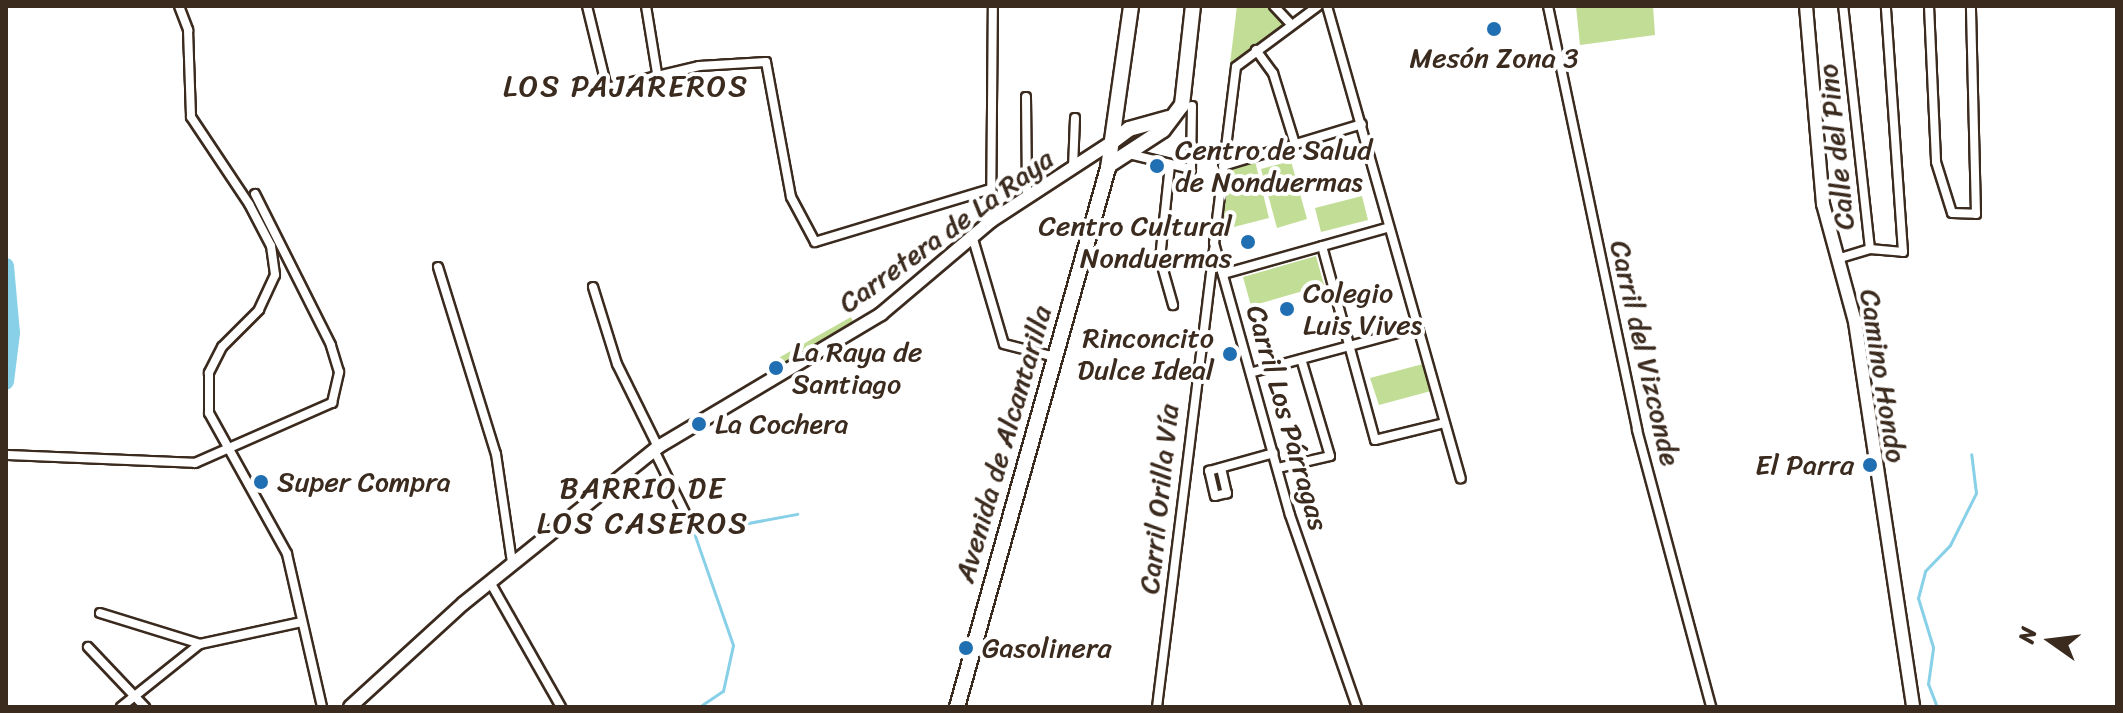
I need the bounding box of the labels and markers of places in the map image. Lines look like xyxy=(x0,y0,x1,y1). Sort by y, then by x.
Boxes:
marker: Mesón Zona 3 xyxy=(1485,20,1503,38)
place label: Mesón Zona 3 xyxy=(1410,41,1578,75)
place label: Centro de Salud de Nonduermas xyxy=(1175,133,1373,199)
marker: Centro de Salud de Nonduermas xyxy=(1146,155,1168,177)
place label: Centro Cultural Nonduermas xyxy=(1039,209,1232,275)
marker: Centro Cultural Nonduermas xyxy=(1239,233,1257,251)
place label: Colegio Luis Vives xyxy=(1303,276,1423,342)
marker: Colegio Luis Vives xyxy=(1278,300,1296,318)
place label: Rinconcito Dulce Ideal xyxy=(1076,321,1214,387)
place label: La Raya de Santiago xyxy=(792,335,922,401)
marker: Rinconcito Dulce Ideal xyxy=(1221,345,1239,363)
marker: La Raya de Santiago xyxy=(767,359,785,377)
place label: La Cochera xyxy=(715,407,850,441)
marker: La Cochera xyxy=(690,415,708,433)
place label: El Parra xyxy=(1755,448,1854,482)
marker: El Parra xyxy=(1861,456,1879,474)
place label: Super Compra xyxy=(277,465,451,499)
marker: Super Compra xyxy=(252,473,270,491)
place label: Gasolinera xyxy=(982,631,1111,665)
marker: Gasolinera xyxy=(957,639,975,657)

